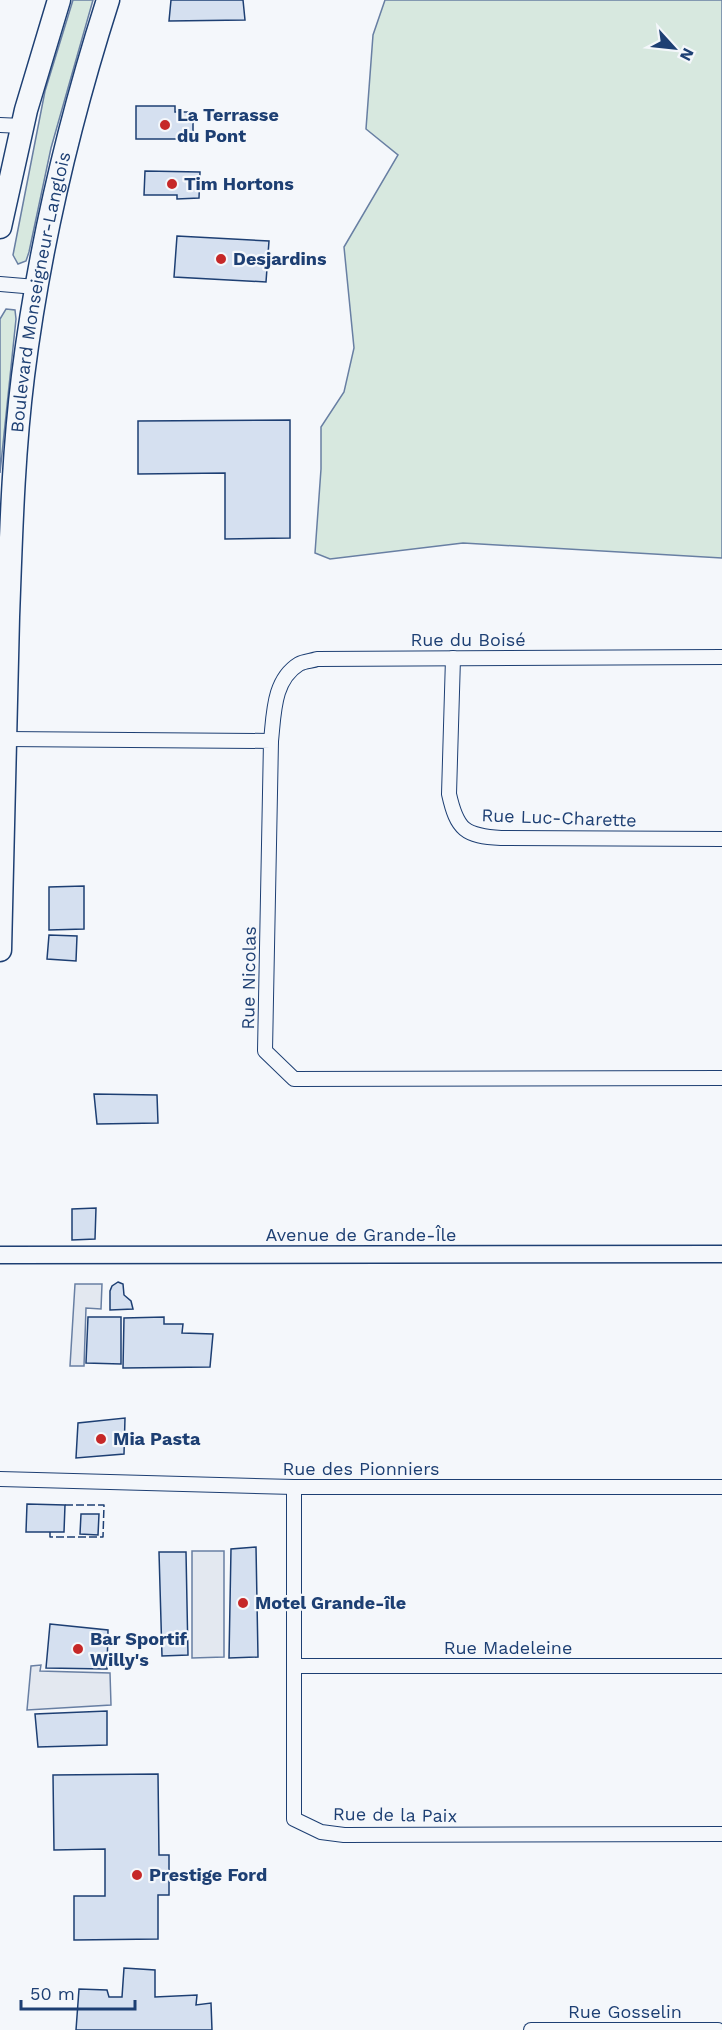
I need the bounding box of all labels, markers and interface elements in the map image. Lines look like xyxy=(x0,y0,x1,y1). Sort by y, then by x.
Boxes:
north arrow xyxy=(644,18,704,78)
text: N xyxy=(676,45,698,64)
place label: La Terrasse du Pont xyxy=(177,104,279,146)
marker: La Terrasse du Pont xyxy=(158,118,172,132)
street label: Boulevard Monseigneur-Langlois xyxy=(6,150,75,434)
place label: Tim Hortons xyxy=(184,173,294,194)
marker: Tim Hortons xyxy=(165,177,179,191)
place label: Desjardins xyxy=(233,248,327,269)
marker: Desjardins xyxy=(214,252,228,266)
street label: Rue du Boisé xyxy=(410,629,526,650)
street label: Rue Luc-Charette xyxy=(481,804,637,831)
street label: Rue Nicolas xyxy=(237,926,260,1030)
street label: Avenue de Grande-Île xyxy=(265,1224,457,1245)
place label: Mia Pasta xyxy=(113,1428,201,1449)
marker: Mia Pasta xyxy=(94,1432,108,1446)
street label: Rue des Pionniers xyxy=(282,1458,440,1479)
place label: Motel Grande-île xyxy=(255,1592,406,1613)
marker: Motel Grande-île xyxy=(236,1596,250,1610)
place label: Bar Sportif Willy's xyxy=(90,1628,188,1670)
street label: Rue Madeleine xyxy=(444,1637,572,1658)
marker: Bar Sportif Willy's xyxy=(71,1642,85,1656)
street label: Rue de la Paix xyxy=(333,1803,457,1826)
place label: Prestige Ford xyxy=(149,1864,267,1885)
marker: Prestige Ford xyxy=(130,1868,144,1882)
scale bar xyxy=(21,1973,135,2011)
text: 50 m xyxy=(30,1983,75,2004)
street label: Rue Gosselin xyxy=(568,2001,682,2022)

